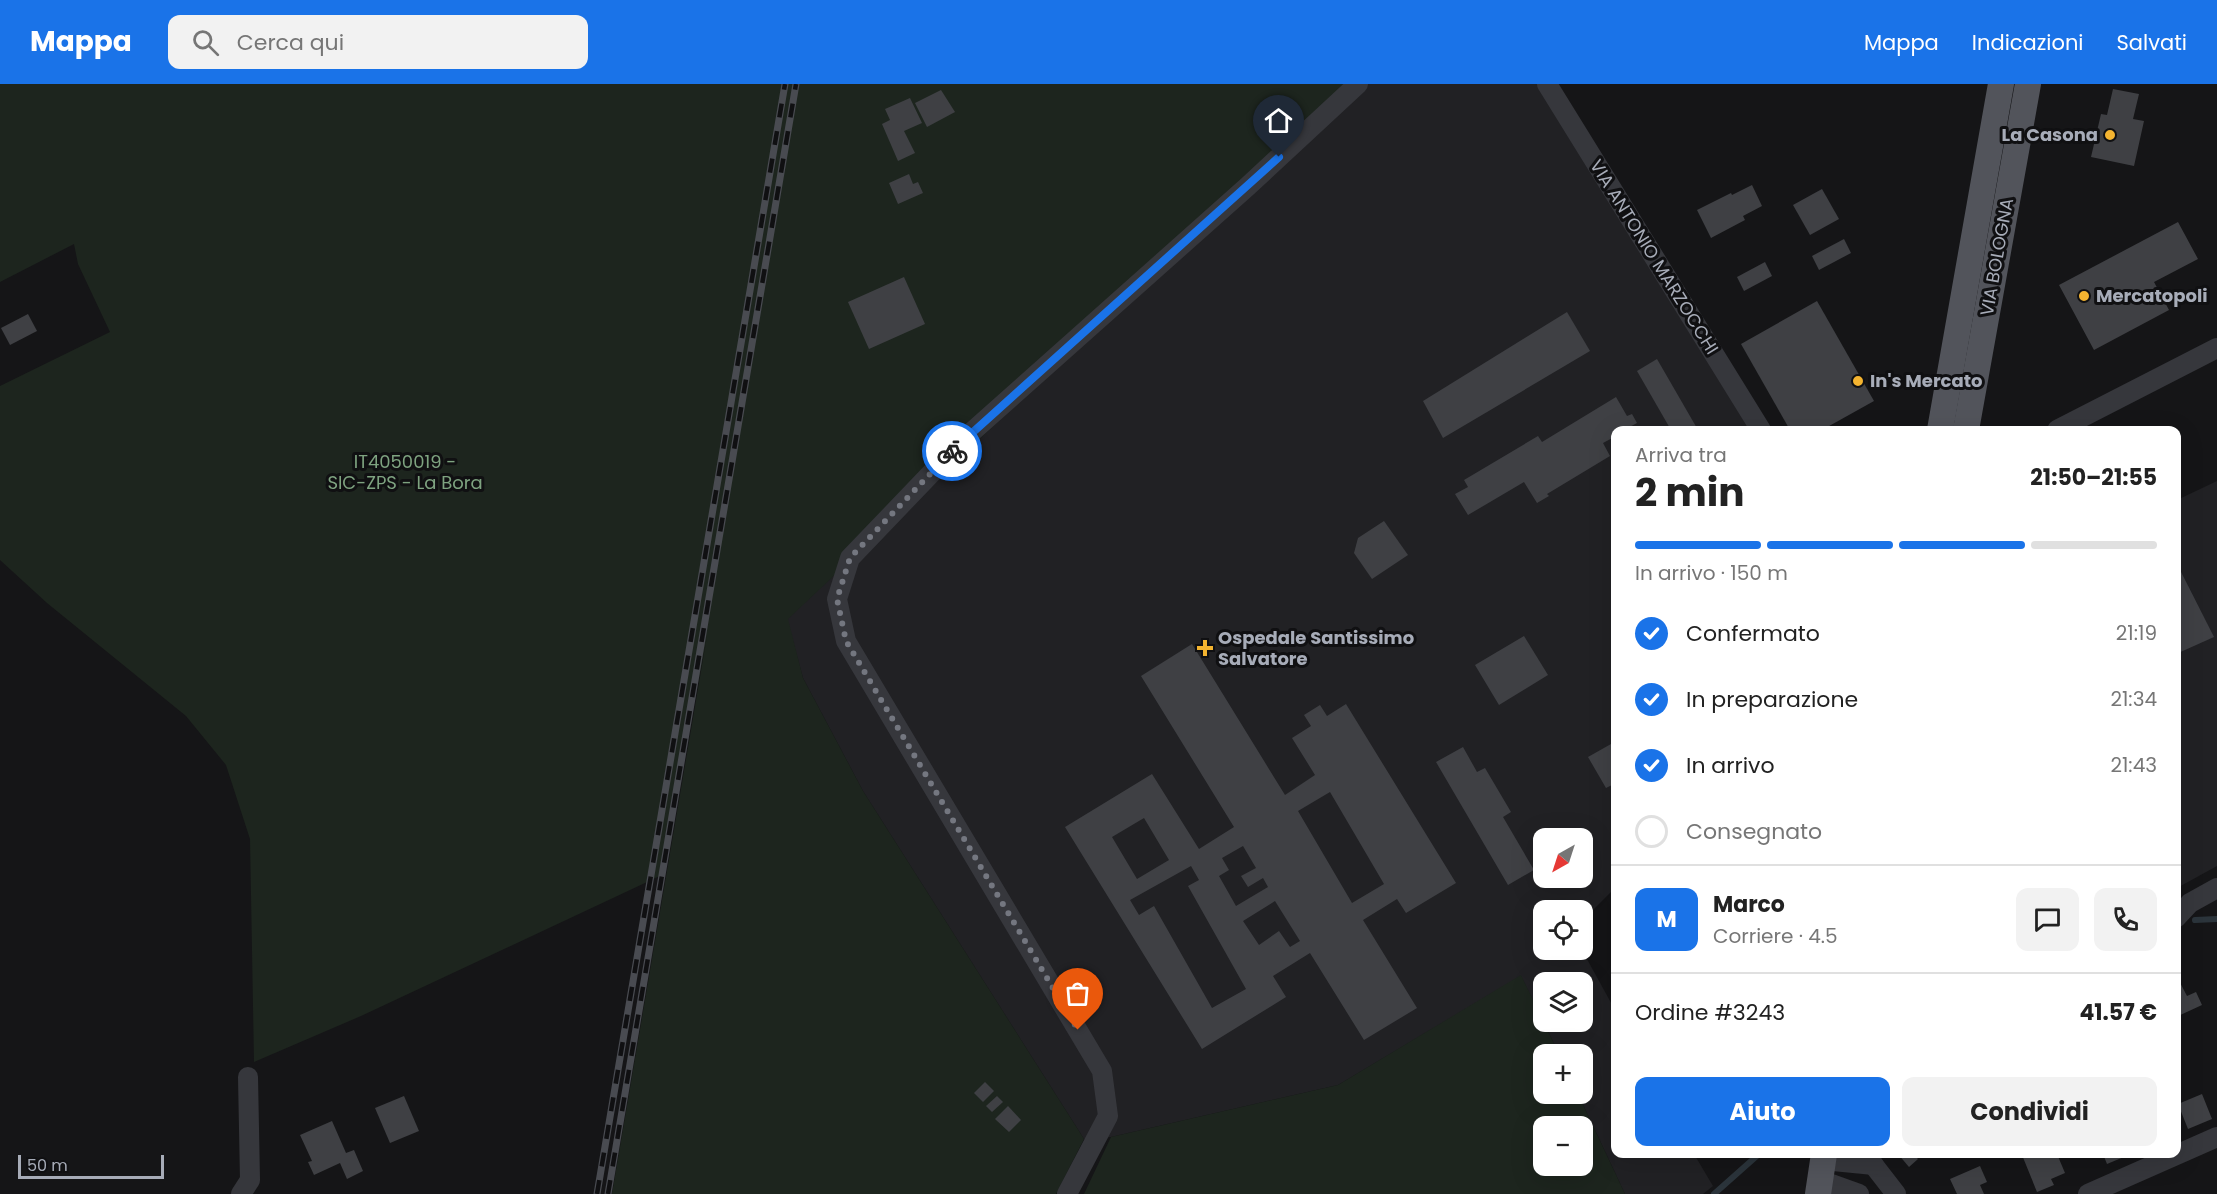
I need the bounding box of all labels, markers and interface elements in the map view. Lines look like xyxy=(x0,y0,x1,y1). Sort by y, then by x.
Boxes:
search box xyxy=(168,15,588,69)
text: Mappa xyxy=(30,22,132,61)
icon: search xyxy=(189,26,222,59)
text: Cerca qui xyxy=(237,27,344,58)
text: Mappa xyxy=(1864,28,1939,57)
text: Indicazioni xyxy=(1972,28,2084,57)
text: Salvati xyxy=(2117,28,2187,57)
pin xyxy=(1253,95,1304,157)
icon: home xyxy=(1262,104,1295,137)
place label: La Casona xyxy=(2002,122,2098,147)
marker: La Casona xyxy=(2103,128,2117,142)
street label: VIA ANTONIO MARZOCCHI xyxy=(1584,155,1725,359)
street label: VIA BOLOGNA xyxy=(1974,196,2019,318)
place label: Mercatopoli xyxy=(2096,283,2208,308)
marker: Mercatopoli xyxy=(2077,289,2091,303)
place label: In's Mercato xyxy=(1870,368,1982,393)
marker: In's Mercato xyxy=(1851,374,1865,388)
courier xyxy=(922,421,982,481)
icon: bike xyxy=(936,435,969,468)
text: Arriva tra xyxy=(1635,441,1727,469)
park label: IT4050019 - SIC-ZPS - La Bora xyxy=(327,449,483,495)
text: 21:50–21:55 xyxy=(2030,462,2157,493)
text: 2 min xyxy=(1635,465,1745,520)
text: In arrivo · 150 m xyxy=(1635,559,1788,587)
icon: check xyxy=(1635,617,1668,650)
text: Confermato xyxy=(1686,618,1820,649)
text: 21:19 xyxy=(2116,619,2157,647)
place label: Ospedale Santissimo Salvatore xyxy=(1218,625,1414,671)
marker: Ospedale Santissimo Salvatore xyxy=(1196,639,1214,657)
icon: check xyxy=(1635,683,1668,716)
text: In preparazione xyxy=(1686,684,1858,715)
text: 21:34 xyxy=(2110,685,2157,713)
icon: check xyxy=(1635,749,1668,782)
text: In arrivo xyxy=(1686,750,1774,781)
text: 21:43 xyxy=(2110,751,2157,779)
text: Consegnato xyxy=(1686,816,1822,847)
north arrow xyxy=(1533,828,1593,888)
map controls xyxy=(1533,828,1593,1176)
button: chat xyxy=(2016,888,2079,951)
button: phone xyxy=(2094,888,2157,951)
text: Marco xyxy=(1713,889,1785,920)
button: locate xyxy=(1533,900,1593,960)
text: M xyxy=(1656,904,1677,935)
text: Corriere · 4.5 xyxy=(1713,922,1838,950)
pin xyxy=(1052,968,1103,1030)
button: layers xyxy=(1533,972,1593,1032)
icon: bag xyxy=(1061,977,1094,1010)
text: Ordine #3243 xyxy=(1635,997,1785,1028)
text: 41.57 € xyxy=(2079,997,2157,1028)
button: + xyxy=(1533,1044,1593,1104)
button: Aiuto xyxy=(1635,1077,1890,1146)
button: Condividi xyxy=(1902,1077,2157,1146)
button: − xyxy=(1533,1116,1593,1176)
scale bar xyxy=(18,1152,164,1180)
text: 50 m xyxy=(27,1154,68,1177)

